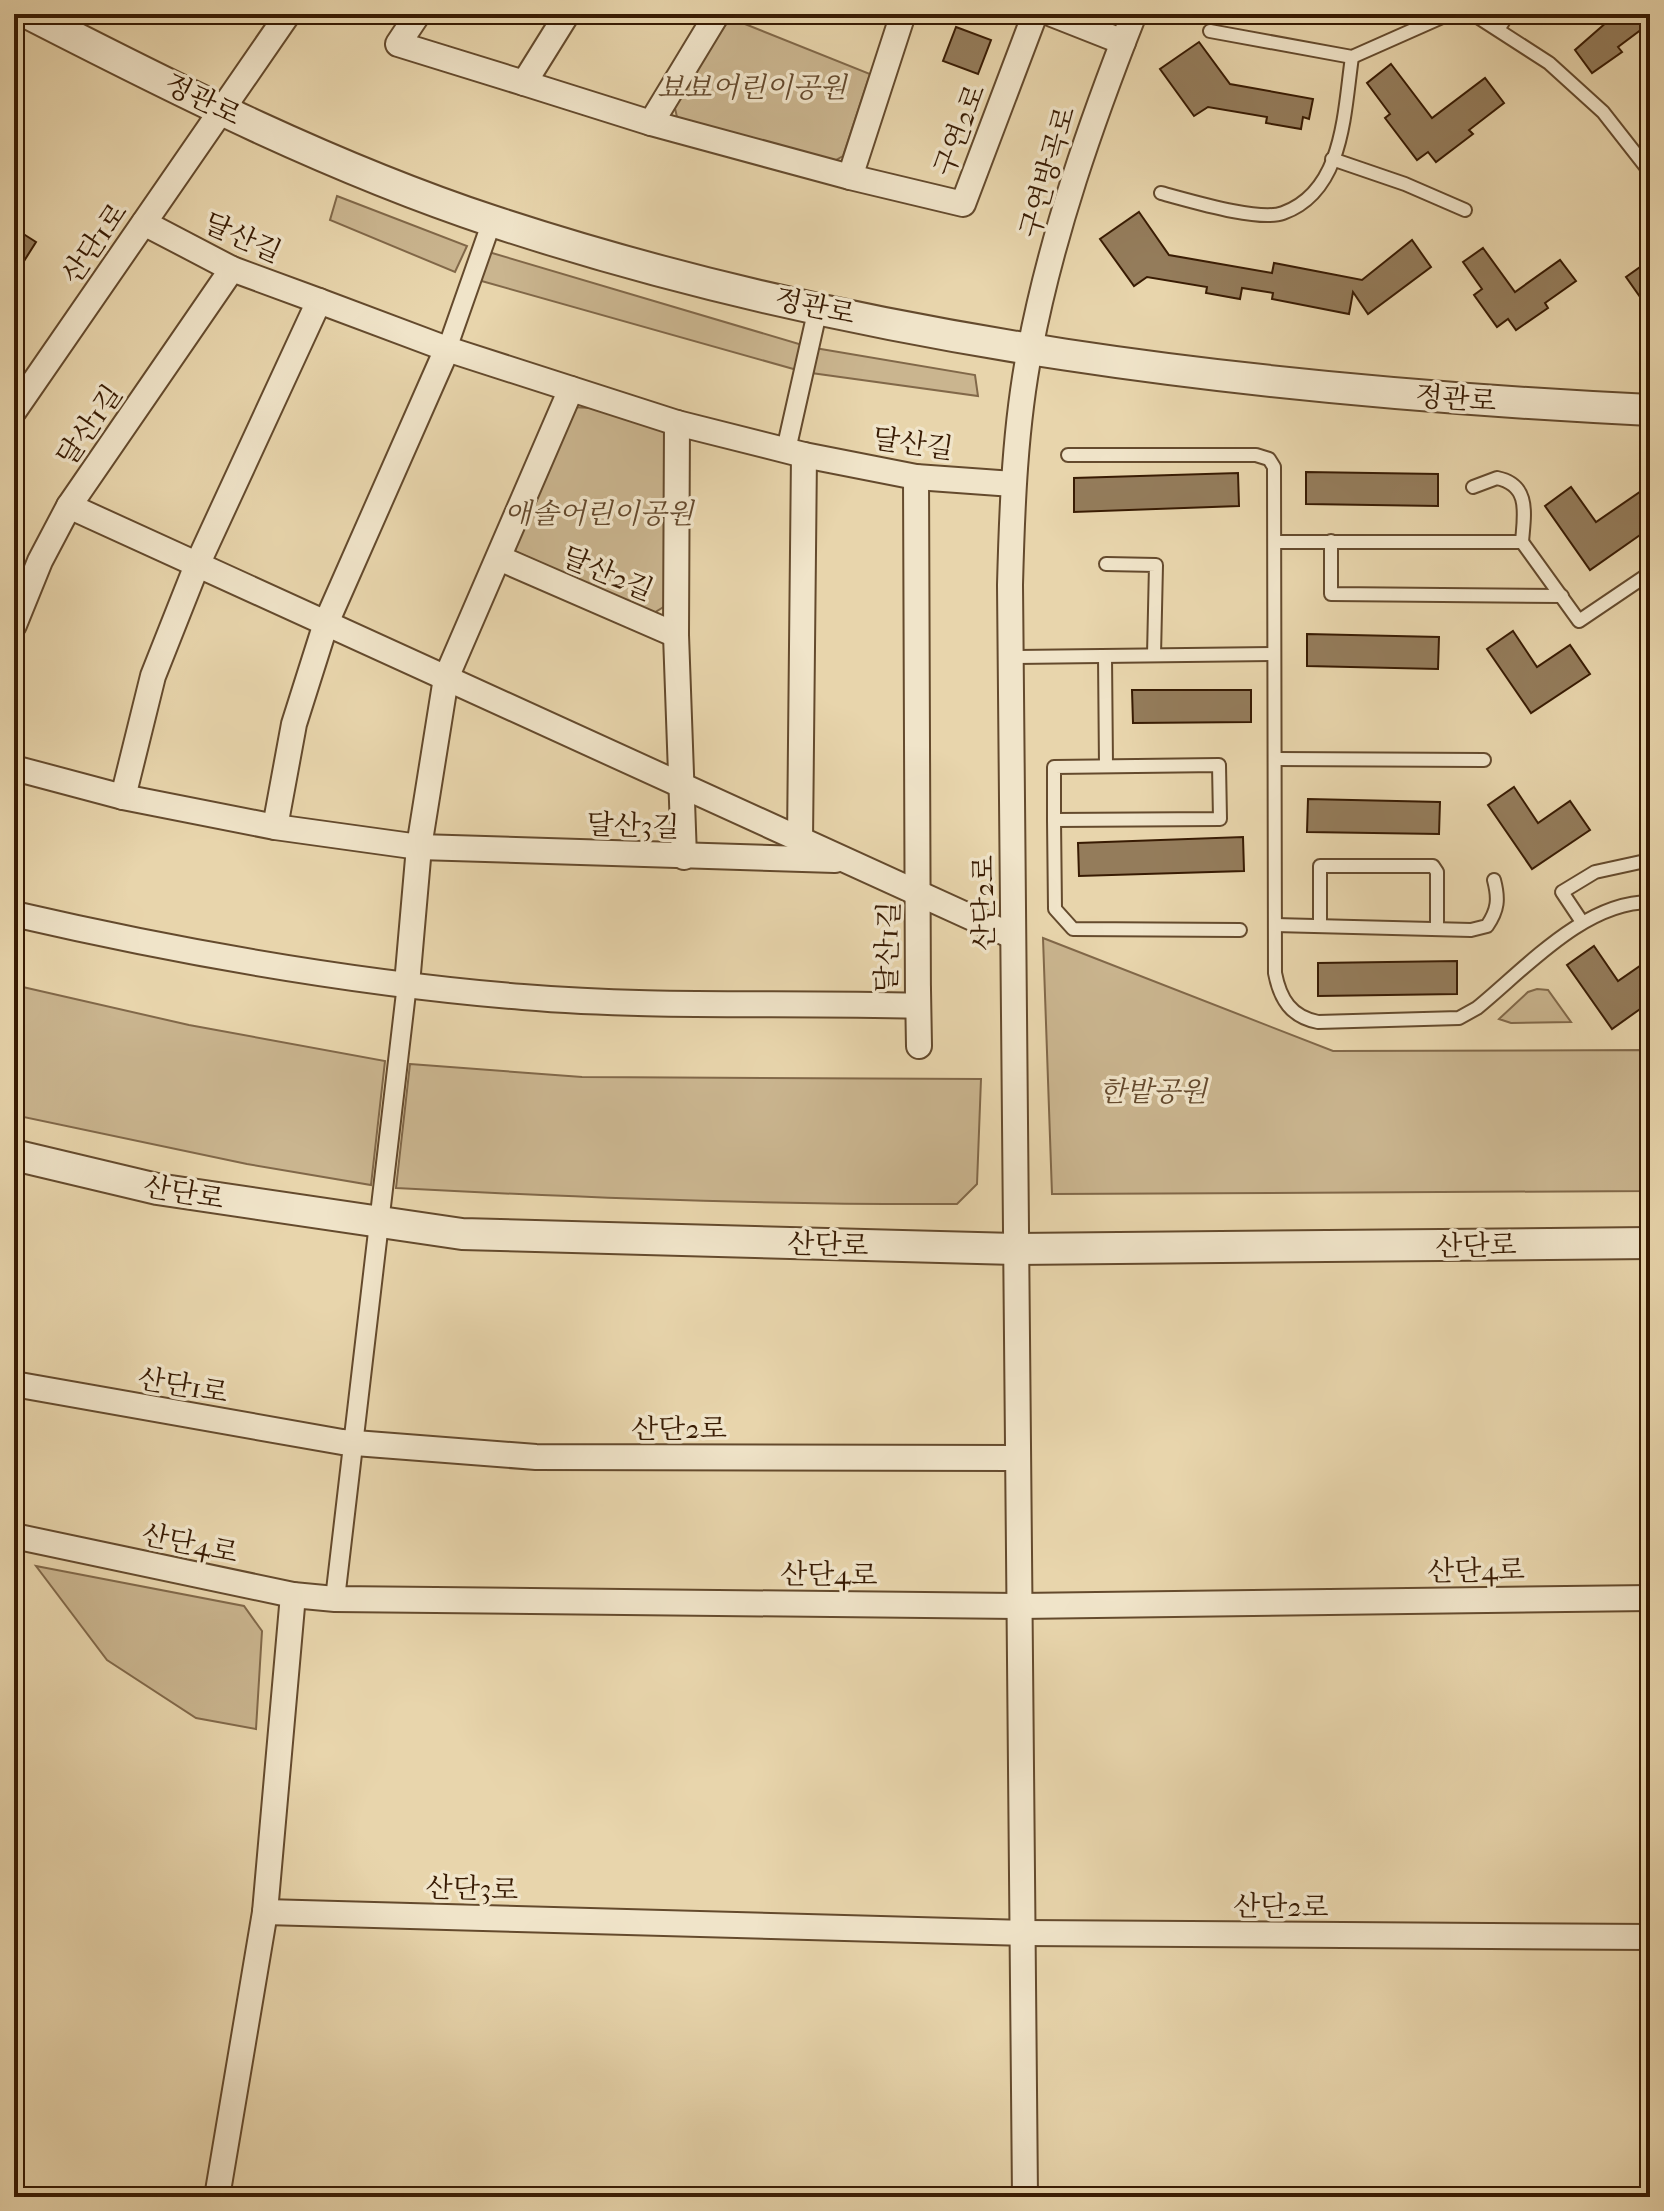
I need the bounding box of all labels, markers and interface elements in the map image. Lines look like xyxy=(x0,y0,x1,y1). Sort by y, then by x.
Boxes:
street label: 정관로 xyxy=(159,67,246,132)
park label: 뵤뵤어린이공원 xyxy=(657,71,849,104)
street label: 구연2로 xyxy=(927,80,992,181)
street label: 구연방곡로 xyxy=(1013,103,1082,242)
street label: 산단1로 xyxy=(55,196,134,290)
street label: 달산길 xyxy=(199,206,287,269)
street label: 정관로 xyxy=(772,282,858,331)
street label: 달산1길 xyxy=(50,378,129,472)
street label: 정관로 xyxy=(1414,379,1498,418)
street label: 달산길 xyxy=(870,422,955,465)
park label: 애솔어린이공원 xyxy=(504,497,696,530)
street label: 달산2길 xyxy=(557,540,658,607)
street label: 달산3길 xyxy=(586,807,680,844)
street label: 산단2로 xyxy=(967,855,1000,951)
street label: 달산1길 xyxy=(869,901,906,993)
park label: 한밭공원 xyxy=(1099,1075,1209,1108)
street label: 산단로 xyxy=(141,1169,227,1216)
street label: 산단로 xyxy=(787,1227,869,1262)
street label: 산단로 xyxy=(1435,1228,1517,1263)
street label: 산단1로 xyxy=(135,1361,231,1410)
street label: 산단2로 xyxy=(631,1412,727,1445)
street label: 산단4로 xyxy=(139,1517,241,1570)
street label: 산단4로 xyxy=(1427,1553,1525,1588)
street label: 산단4로 xyxy=(780,1557,878,1592)
street label: 산단3로 xyxy=(425,1870,519,1907)
street label: 산단2로 xyxy=(1233,1889,1329,1924)

